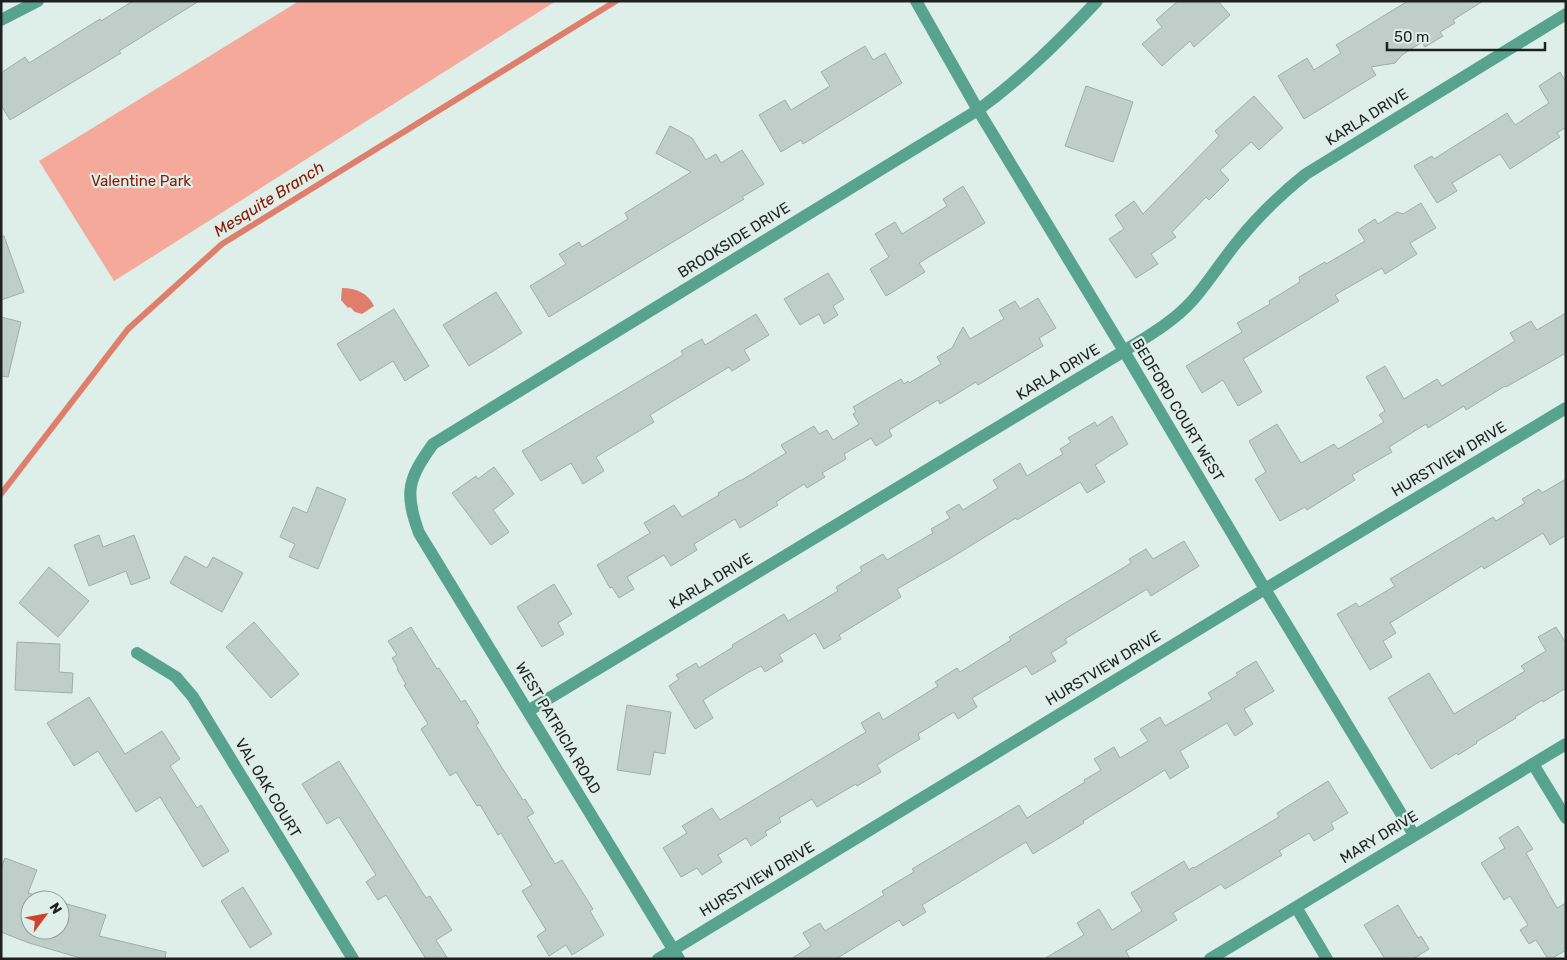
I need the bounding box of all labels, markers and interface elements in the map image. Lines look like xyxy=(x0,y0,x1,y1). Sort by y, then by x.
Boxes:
scale bar xyxy=(1387,20,1544,52)
text: 50 m xyxy=(1394,28,1429,46)
street label: KARLA DRIVE xyxy=(1322,85,1412,149)
water label: Mesquite Branch xyxy=(210,157,328,241)
park label: Valentine Park xyxy=(91,172,191,190)
street label: BROOKSIDE DRIVE xyxy=(675,198,793,282)
street label: BEDFORD COURT WEST xyxy=(1128,335,1228,485)
street label: KARLA DRIVE xyxy=(1013,340,1103,404)
street label: HURSTVIEW DRIVE xyxy=(1388,418,1510,500)
street label: KARLA DRIVE xyxy=(666,549,756,613)
street label: HURSTVIEW DRIVE xyxy=(1042,627,1164,709)
street label: WEST PATRICIA ROAD xyxy=(512,659,604,797)
street label: VAL OAK COURT xyxy=(231,735,305,841)
street label: MARY DRIVE xyxy=(1337,807,1421,867)
street label: HURSTVIEW DRIVE xyxy=(696,838,818,920)
north arrow xyxy=(20,890,70,940)
text: N xyxy=(46,900,65,917)

